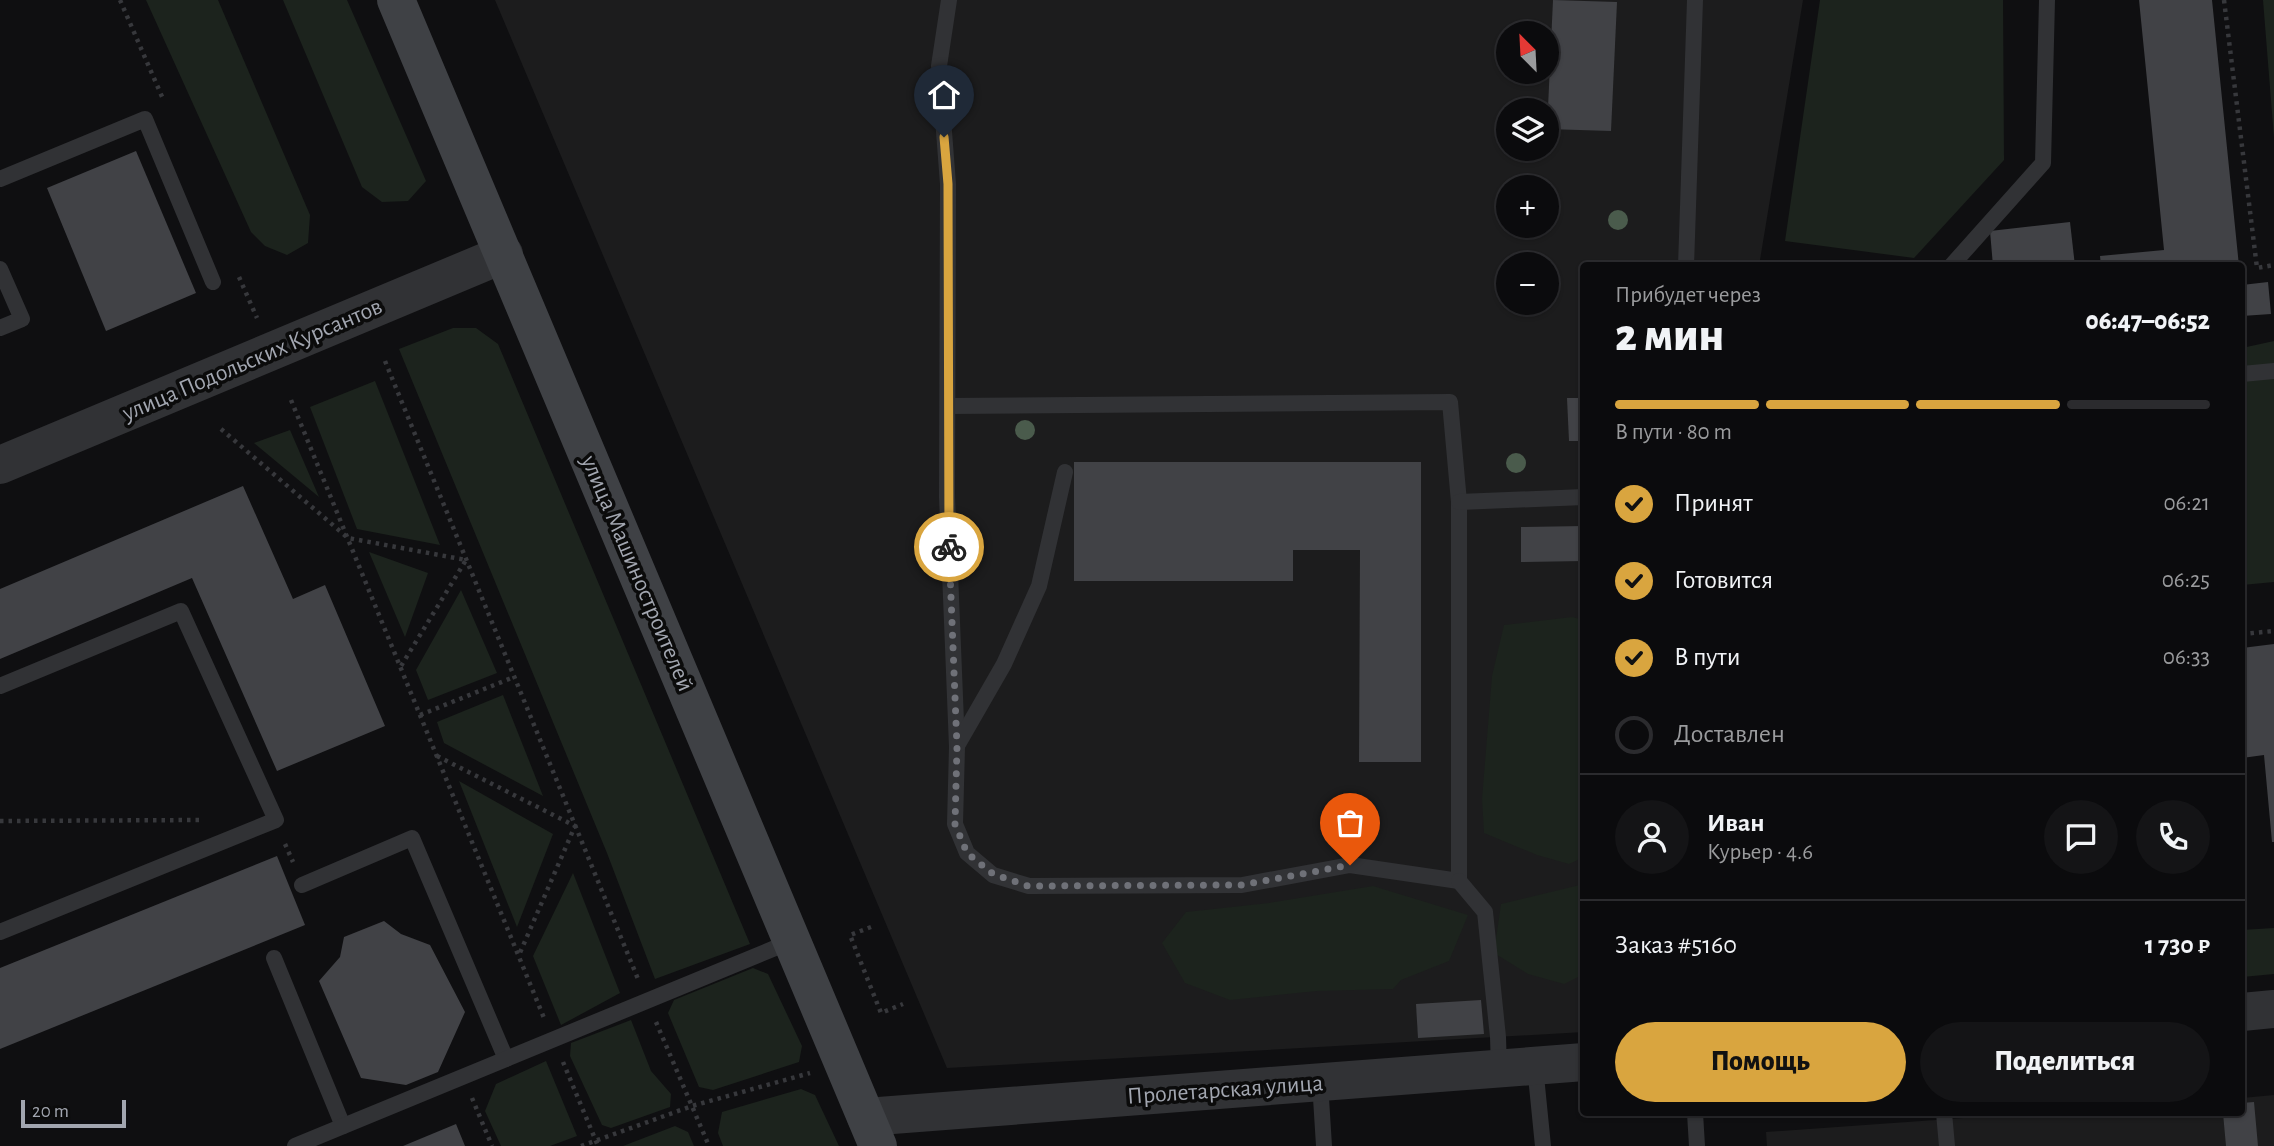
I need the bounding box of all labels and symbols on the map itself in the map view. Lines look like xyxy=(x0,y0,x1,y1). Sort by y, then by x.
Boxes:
north arrow xyxy=(1496,21,1559,84)
pin xyxy=(914,65,974,137)
street label: улица Подольских Курсантов xyxy=(118,294,386,426)
street label: улица Машиностроителей xyxy=(576,451,698,695)
courier xyxy=(914,512,984,582)
pin xyxy=(1320,793,1380,865)
street label: Пролетарская улица xyxy=(1126,1071,1324,1109)
scale bar xyxy=(21,1097,126,1129)

